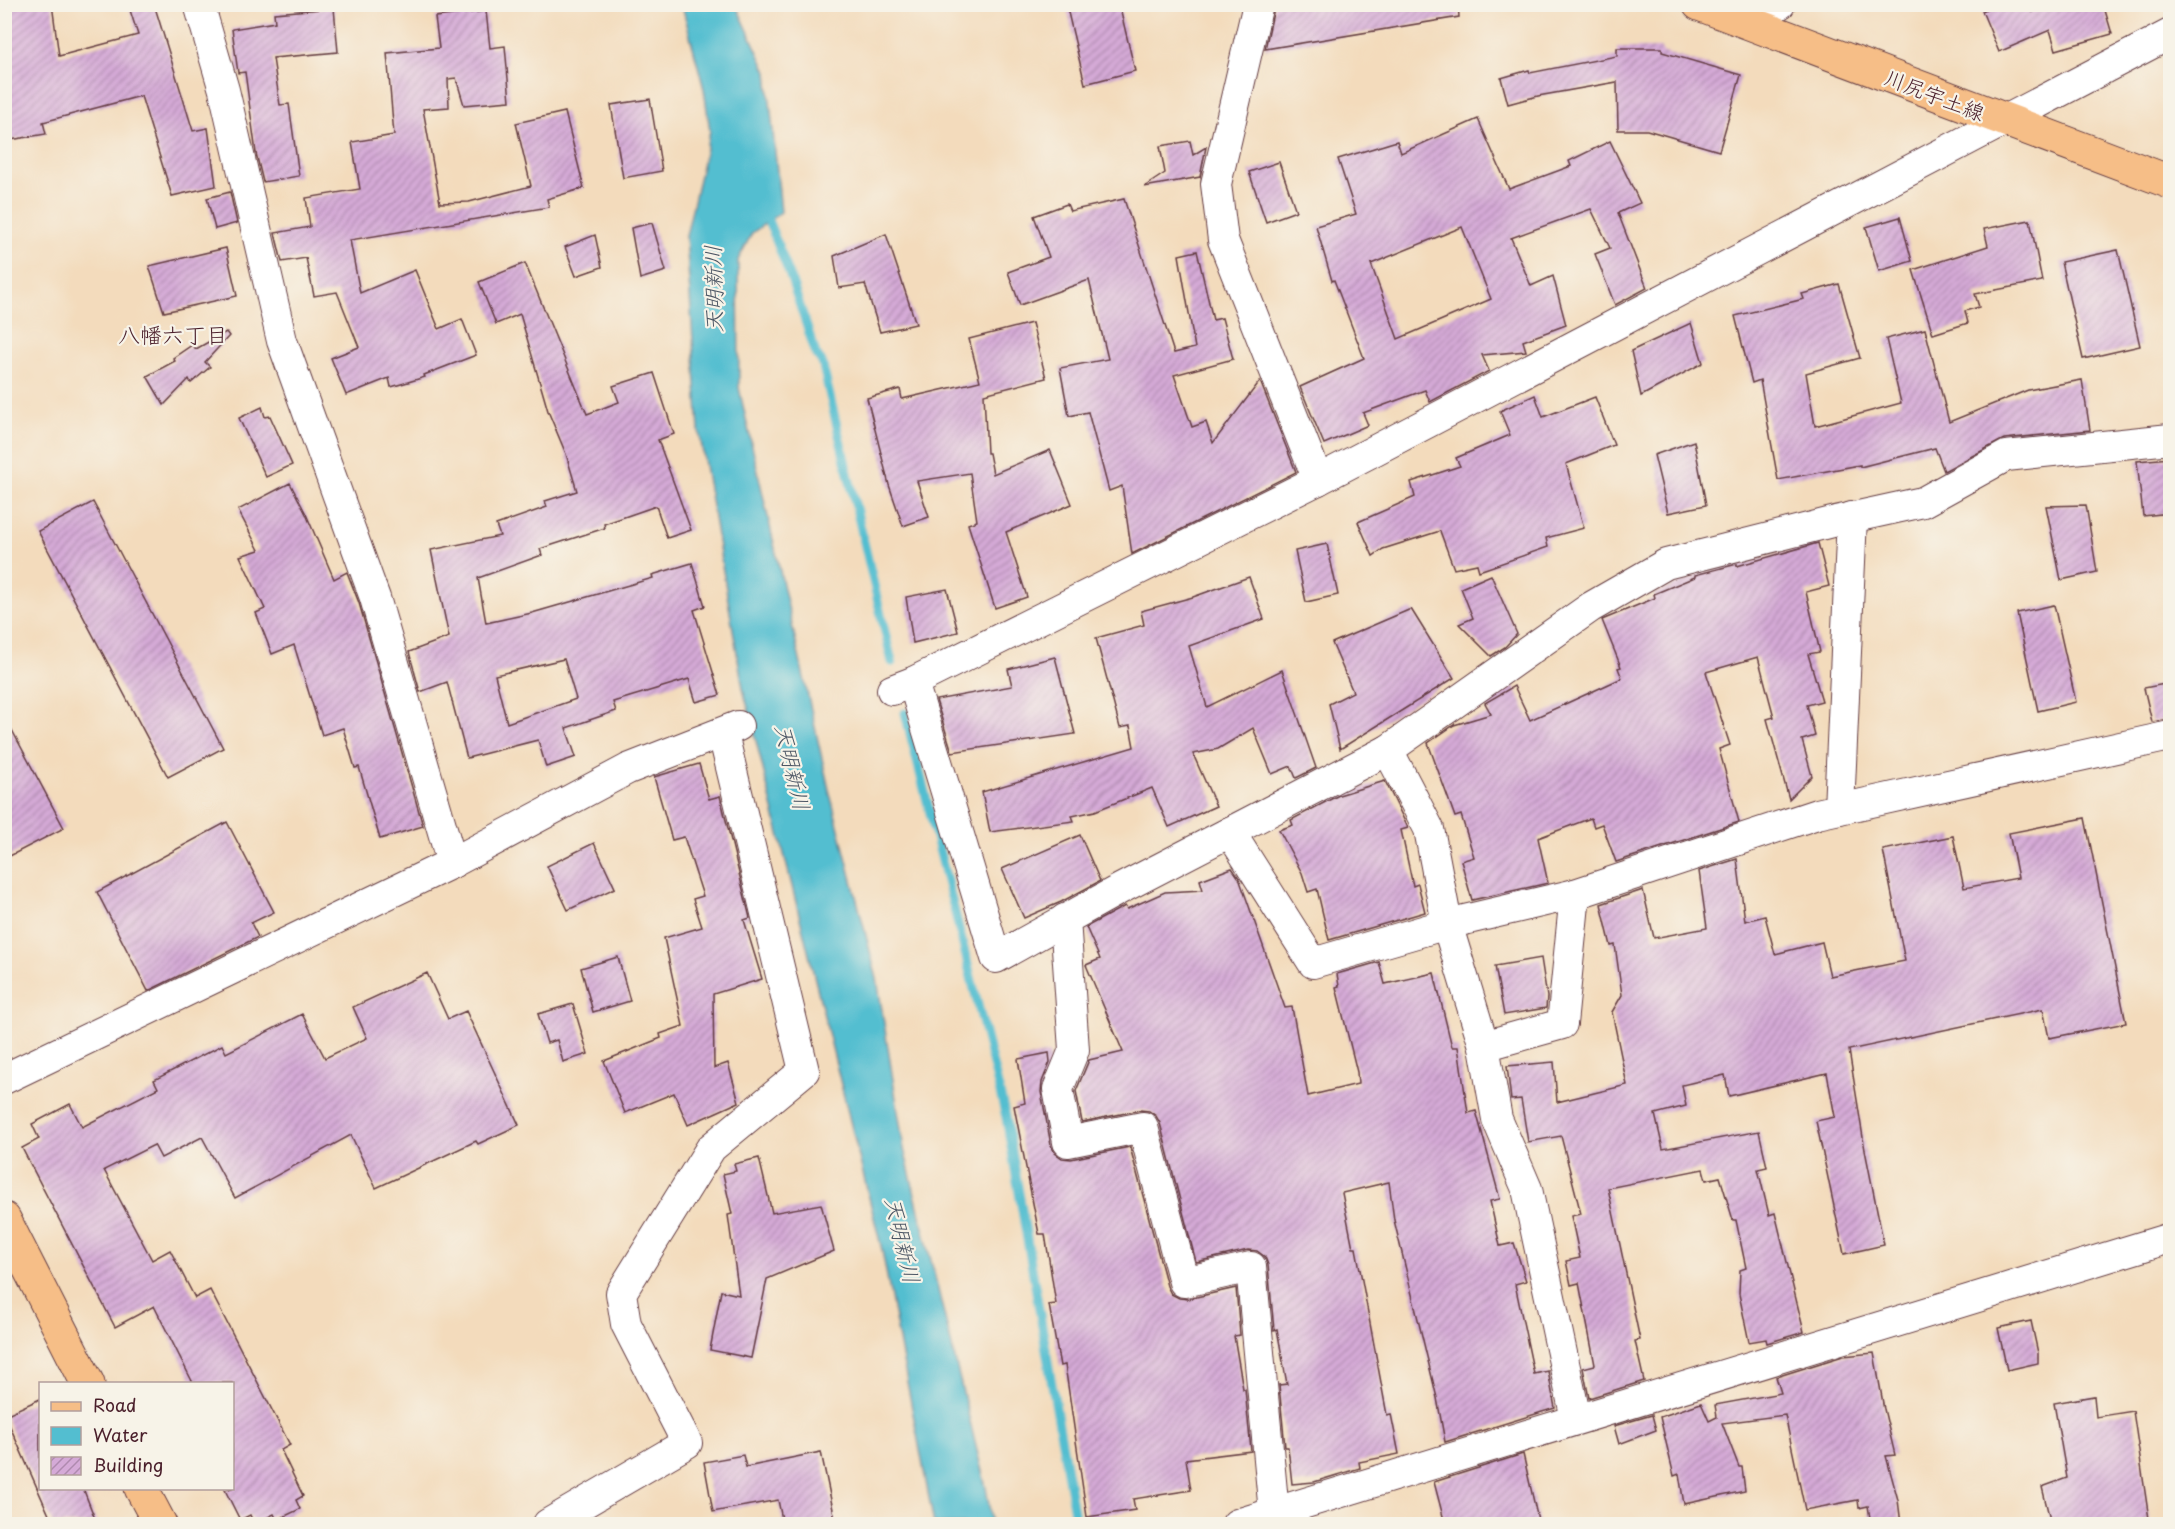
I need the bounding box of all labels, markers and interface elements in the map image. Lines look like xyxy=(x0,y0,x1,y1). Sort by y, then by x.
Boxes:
street label: 川尻宇土線 xyxy=(1880,60,1990,128)
water label: 天明新川 xyxy=(695,245,729,333)
district label: 八幡六丁目 xyxy=(118,317,228,350)
water label: 天明新川 xyxy=(768,720,820,814)
water label: 天明新川 xyxy=(878,1193,930,1287)
legend xyxy=(39,1382,234,1490)
text: Road xyxy=(93,1391,137,1418)
text: Water xyxy=(93,1421,148,1448)
text: Building xyxy=(93,1451,163,1478)

